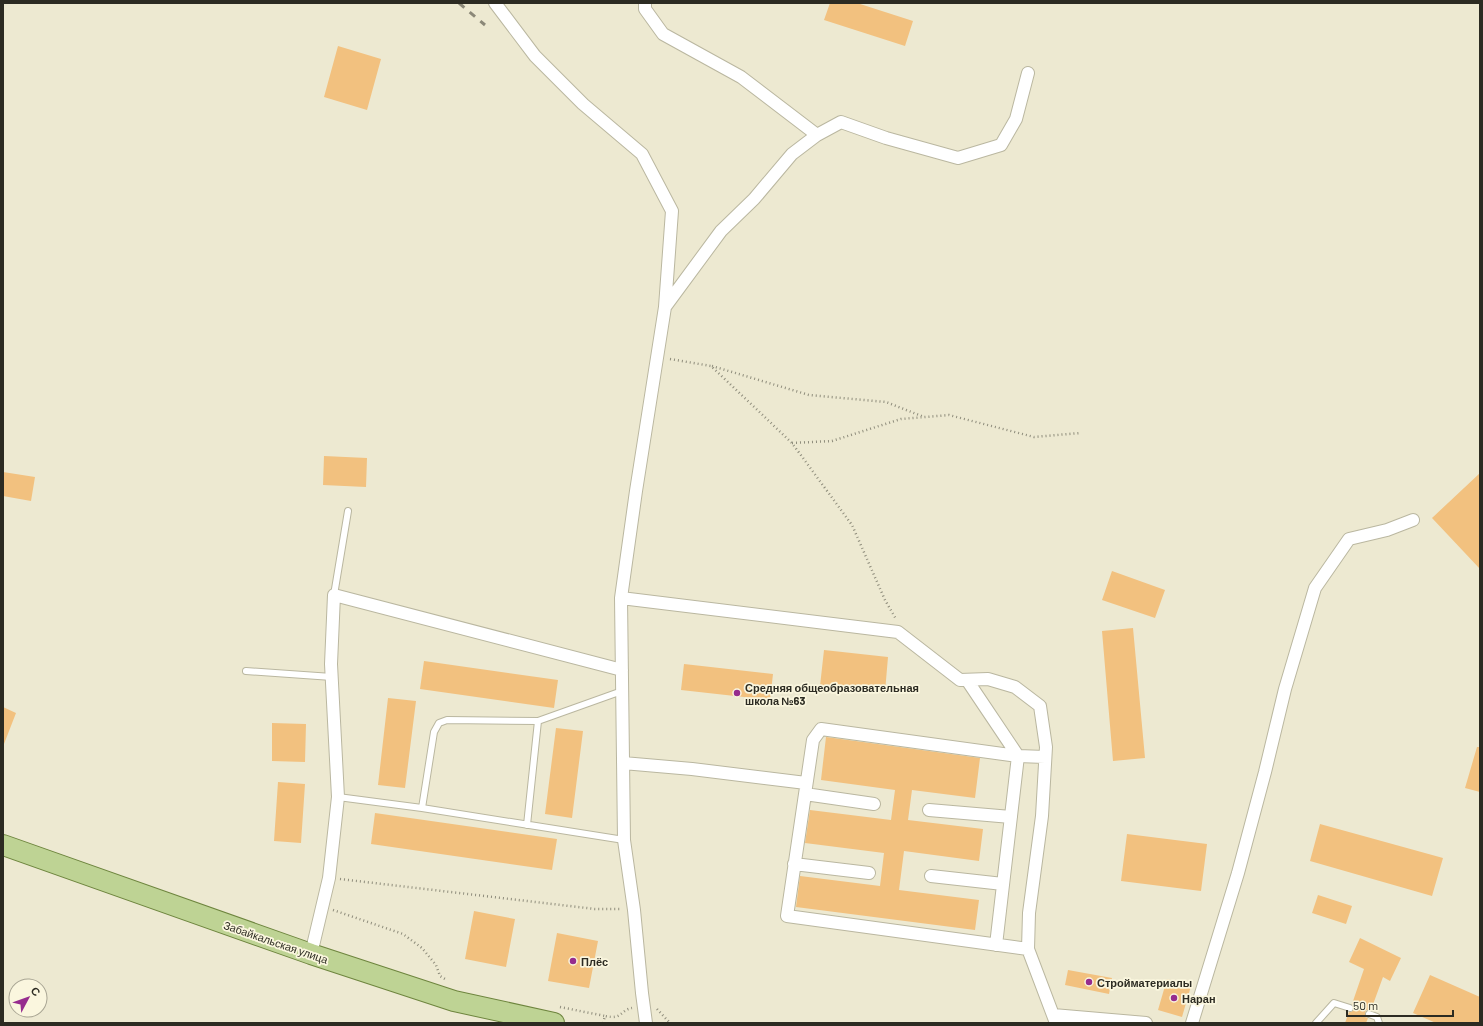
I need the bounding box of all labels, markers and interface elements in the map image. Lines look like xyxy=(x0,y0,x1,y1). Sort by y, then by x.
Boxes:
place label: Средняя общеобразовательная школа №63 xyxy=(745,681,919,707)
marker: Средняя общеобразовательная школа №63 xyxy=(732,688,742,698)
street label: Забайкальская улица xyxy=(222,918,331,966)
place label: Плёс xyxy=(581,955,608,968)
marker: Плёс xyxy=(568,956,578,966)
place label: Стройматериалы xyxy=(1097,976,1192,989)
marker: Стройматериалы xyxy=(1084,977,1094,987)
north arrow xyxy=(8,978,48,1018)
text: С xyxy=(28,984,43,998)
place label: Наран xyxy=(1182,992,1216,1005)
scale bar xyxy=(1347,992,1453,1018)
marker: Наран xyxy=(1169,993,1179,1003)
text: 50 m xyxy=(1353,998,1378,1012)

